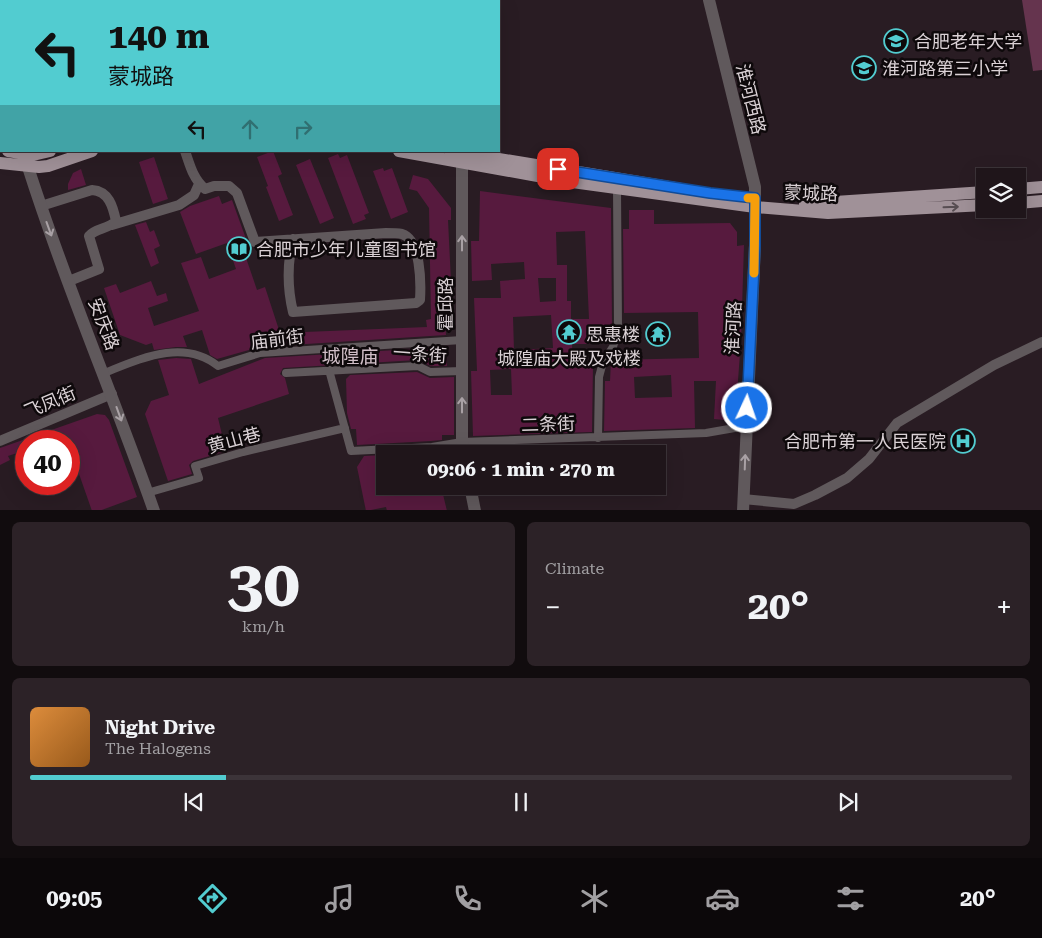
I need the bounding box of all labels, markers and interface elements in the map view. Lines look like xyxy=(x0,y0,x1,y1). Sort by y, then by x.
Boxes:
text: 140 m xyxy=(108,16,209,57)
icon: left xyxy=(25,20,90,85)
school or university icon: 合肥老年大学 xyxy=(883,28,909,54)
place label: 合肥老年大学 xyxy=(914,31,1022,52)
school or university icon: 淮河路第三小学 xyxy=(851,55,877,81)
place label: 淮河路第三小学 xyxy=(882,58,1008,79)
street label: 淮河西路 xyxy=(732,62,770,136)
text: 蒙城路 xyxy=(108,64,174,89)
icon: left xyxy=(183,115,211,143)
icon: ahead xyxy=(236,115,264,143)
icon: right xyxy=(289,115,317,143)
pin xyxy=(537,148,579,190)
icon: arrive xyxy=(544,155,572,183)
map controls xyxy=(976,168,1026,218)
button: layers xyxy=(976,168,1026,218)
street label: 蒙城路 xyxy=(784,182,838,204)
one-way arrow xyxy=(942,202,958,211)
one-way arrow xyxy=(45,221,54,237)
one-way arrow xyxy=(457,235,467,251)
library icon: 合肥市少年儿童图书馆 xyxy=(226,236,252,262)
place label: 合肥市少年儿童图书馆 xyxy=(256,239,436,260)
street label: 霍邱路 xyxy=(435,277,456,331)
street label: 安庆路 xyxy=(85,295,123,353)
street label: 淮河路 xyxy=(721,300,745,356)
temple icon: 城隍庙大殿及戏楼 xyxy=(556,319,582,345)
temple icon: 思惠楼 xyxy=(645,321,671,347)
place label: 思惠楼 xyxy=(586,324,640,345)
street label: 庙前街 xyxy=(249,325,305,353)
street label: 一条街 xyxy=(392,342,448,366)
district label: 城隍庙 xyxy=(321,345,379,368)
place label: 城隍庙大殿及戏楼 xyxy=(497,348,641,369)
position arrow xyxy=(720,381,772,433)
street label: 飞凤街 xyxy=(21,382,79,422)
one-way arrow xyxy=(457,397,467,414)
one-way arrow xyxy=(115,406,124,421)
street label: 二条街 xyxy=(521,413,575,435)
street label: 黄山巷 xyxy=(205,423,263,457)
hospital icon: 合肥市第一人民医院 xyxy=(950,428,976,454)
speed limit sign: 40 xyxy=(15,430,80,495)
place label: 合肥市第一人民医院 xyxy=(784,431,946,452)
one-way arrow xyxy=(740,454,749,470)
text: 09:06 · 1 min · 270 m xyxy=(427,458,615,481)
text: 30 xyxy=(227,546,300,622)
text: Climate xyxy=(545,559,604,578)
text: 20° xyxy=(748,584,809,628)
text: − xyxy=(545,591,561,624)
text: + xyxy=(996,591,1012,624)
text: km/h xyxy=(242,617,285,636)
text: Night Drive xyxy=(105,716,215,739)
text: The Halogens xyxy=(105,739,211,758)
icon: previous xyxy=(180,788,208,816)
icon: pause xyxy=(507,788,535,816)
icon: next xyxy=(834,788,862,816)
icon: directions xyxy=(195,881,230,916)
icon: music xyxy=(322,881,357,916)
icon: phone xyxy=(450,881,485,916)
icon: climate xyxy=(577,881,612,916)
icon: car xyxy=(705,881,740,916)
icon: filters xyxy=(833,881,868,916)
text: 09:05 xyxy=(46,886,102,911)
text: 20° xyxy=(960,886,996,911)

